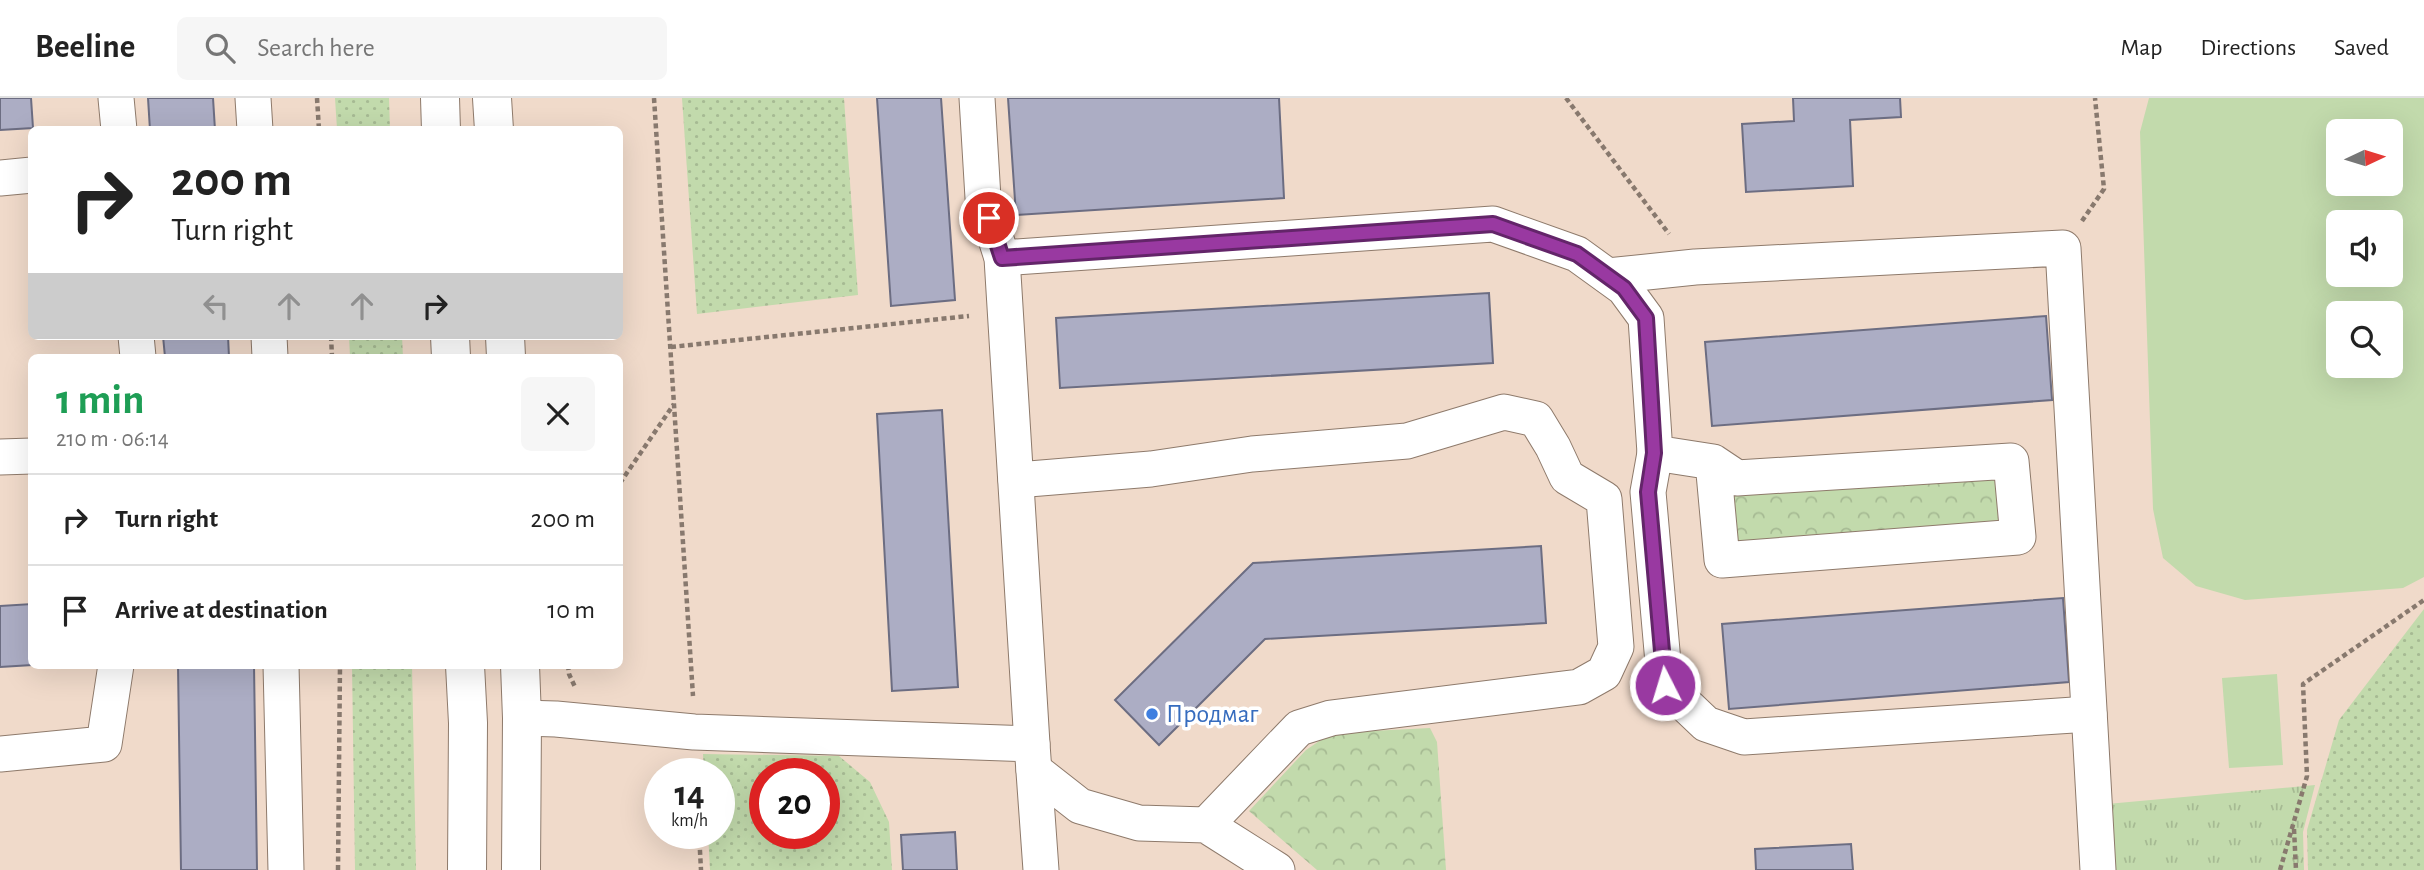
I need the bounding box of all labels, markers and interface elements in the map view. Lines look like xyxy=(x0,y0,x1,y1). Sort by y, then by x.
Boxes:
search box xyxy=(177,17,667,80)
icon: search xyxy=(201,29,239,67)
text: Beeline xyxy=(35,31,135,64)
text: Search here xyxy=(257,35,375,61)
text: Map xyxy=(2120,36,2162,60)
text: Directions xyxy=(2200,36,2296,60)
text: Saved xyxy=(2334,36,2389,60)
north arrow xyxy=(2326,119,2403,196)
map controls xyxy=(2326,119,2403,378)
icon: right xyxy=(56,154,147,245)
text: 200 m xyxy=(171,156,292,205)
pin xyxy=(959,188,1019,248)
icon: arrive xyxy=(970,199,1008,237)
button: sound xyxy=(2326,210,2403,287)
text: Turn right xyxy=(171,214,293,246)
icon: left xyxy=(197,287,235,325)
icon: ahead xyxy=(270,287,308,325)
icon: ahead xyxy=(343,287,381,325)
icon: right xyxy=(416,287,454,325)
button: search xyxy=(2326,301,2403,378)
button: close xyxy=(521,377,595,451)
text: 1 min xyxy=(56,379,145,421)
text: 210 m · 06:14 xyxy=(56,428,169,451)
icon: right xyxy=(56,501,94,539)
text: Turn right xyxy=(115,506,218,532)
text: 200 m xyxy=(531,506,595,532)
icon: arrive xyxy=(56,592,94,630)
text: Arrive at destination xyxy=(115,597,328,623)
text: 10 m xyxy=(547,597,595,623)
position arrow xyxy=(1628,648,1702,722)
place label: Продмаг xyxy=(1166,701,1259,727)
marker: Продмаг xyxy=(1144,706,1160,722)
speed limit sign: 20 xyxy=(749,758,840,849)
text: 14 xyxy=(674,777,705,812)
text: km/h xyxy=(671,812,708,830)

